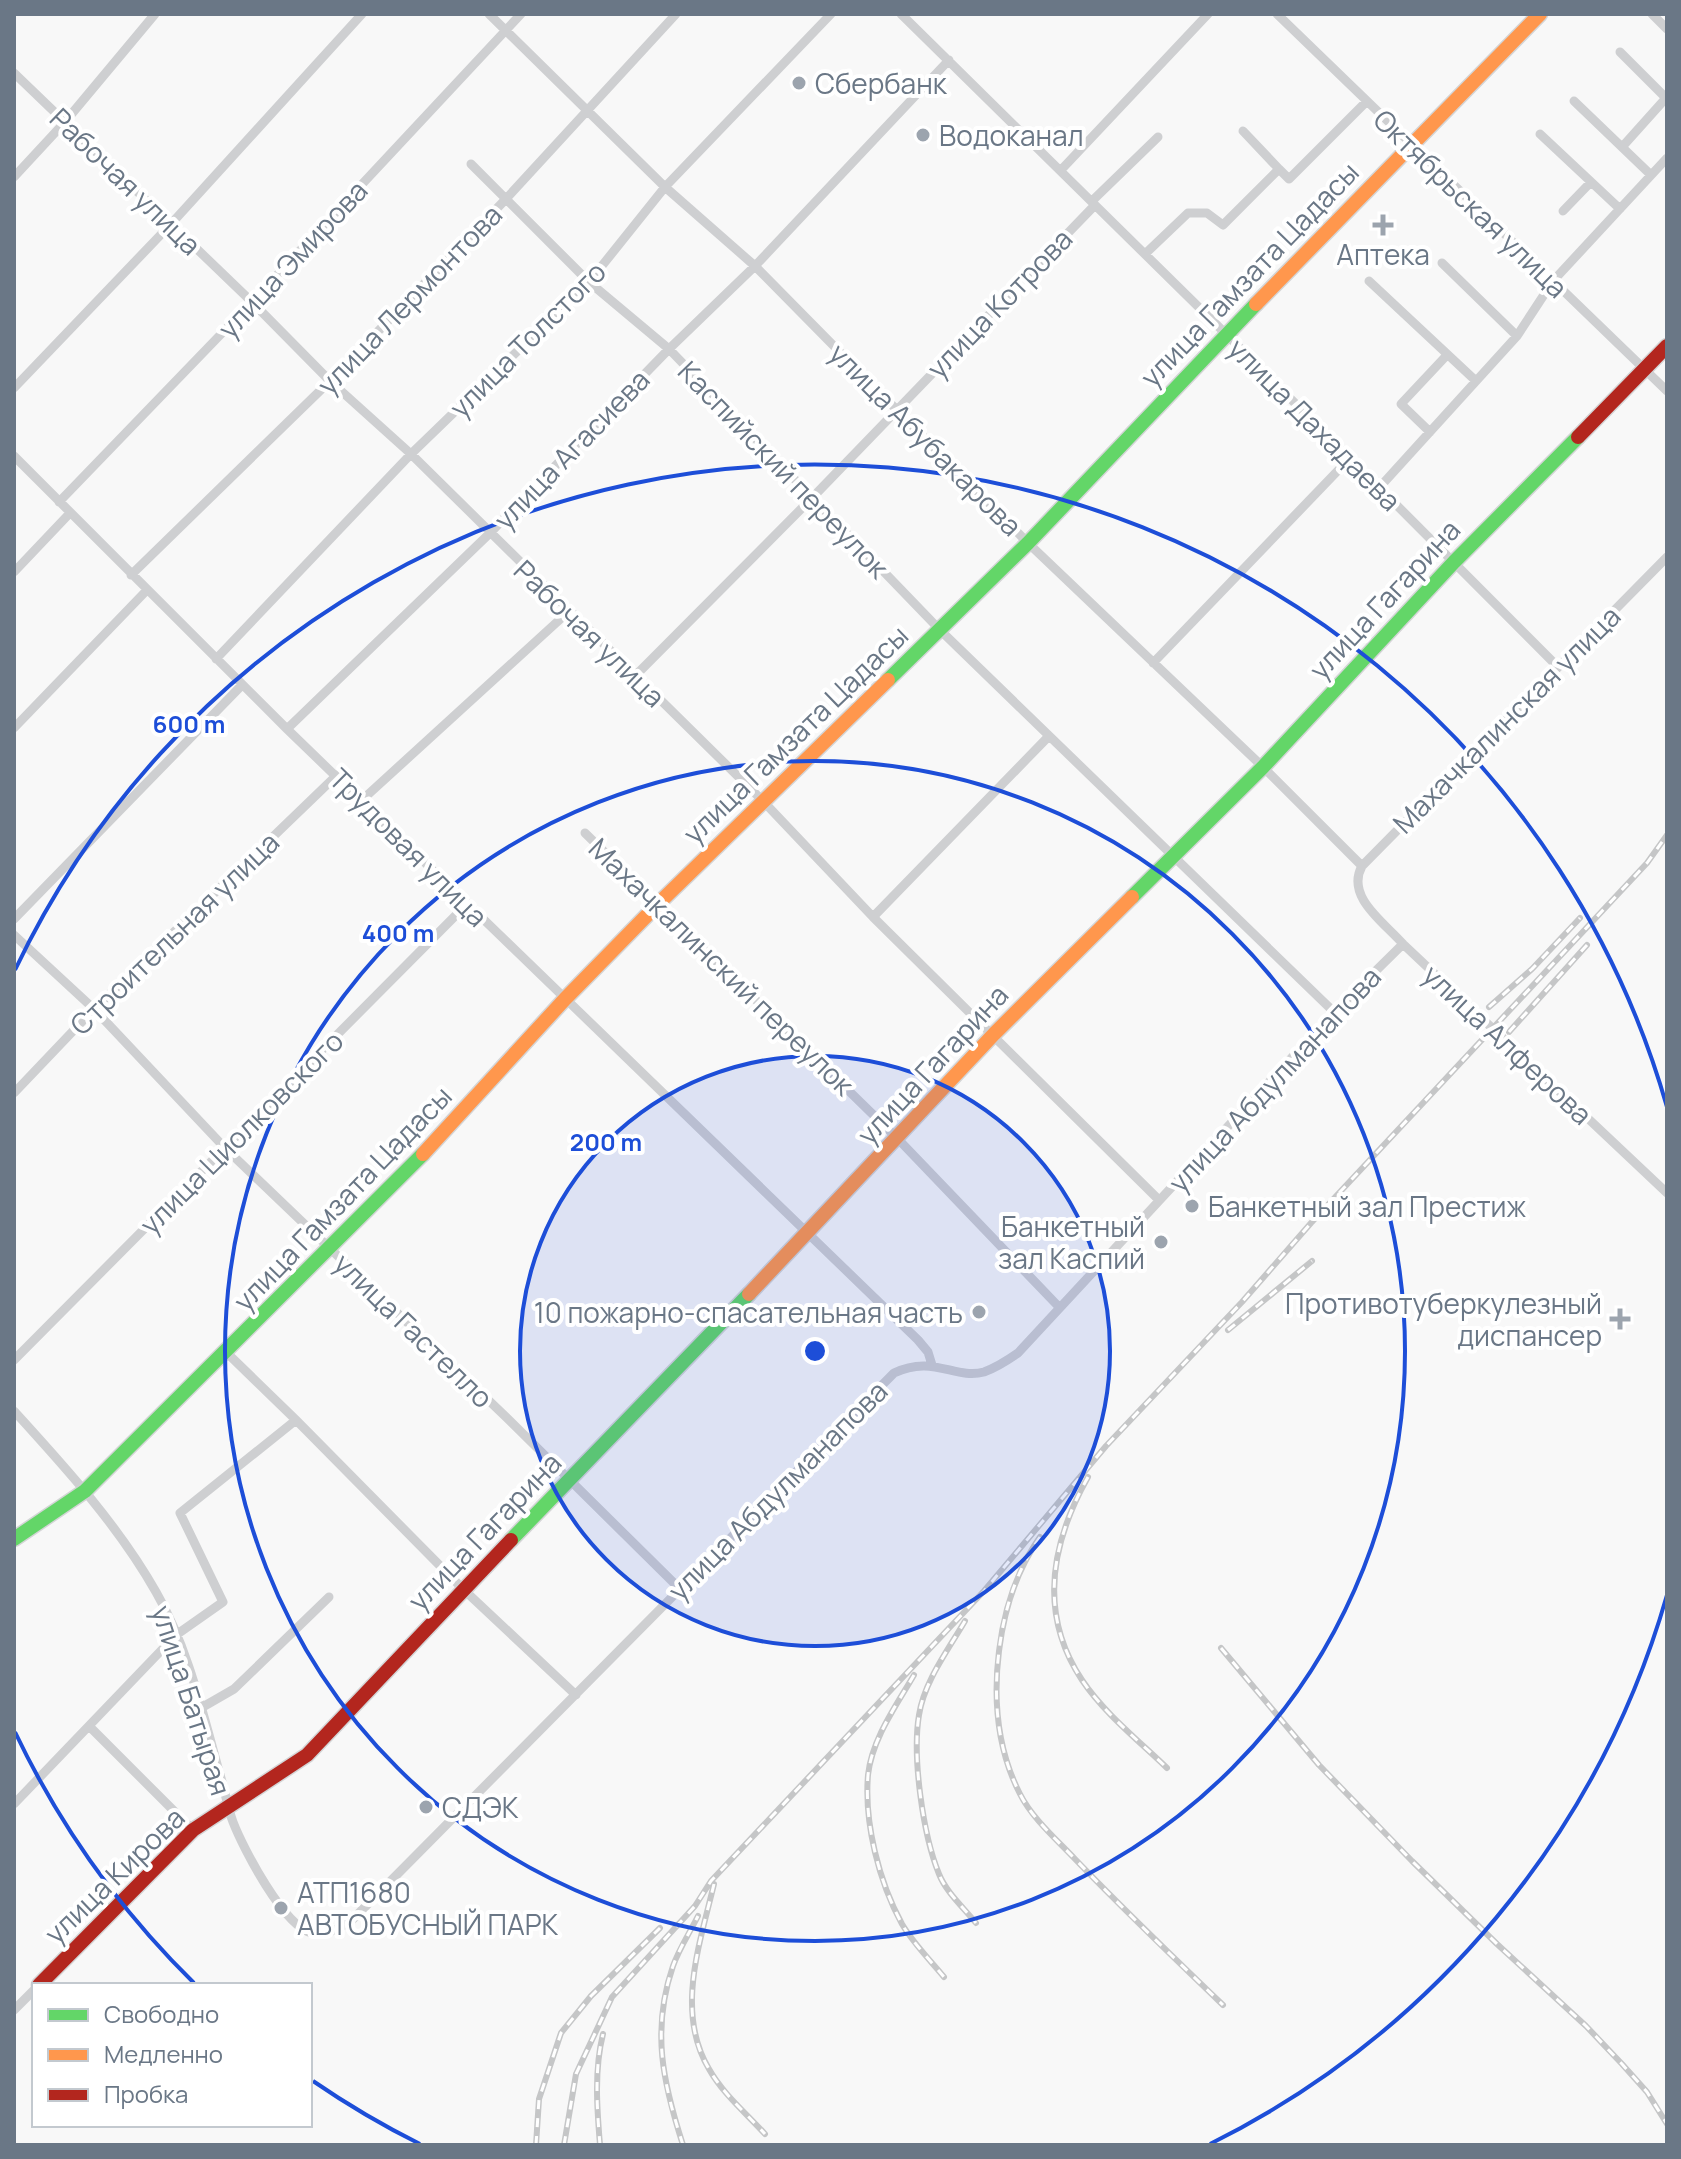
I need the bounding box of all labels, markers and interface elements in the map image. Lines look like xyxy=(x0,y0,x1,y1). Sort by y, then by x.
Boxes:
place label: Сбербанк xyxy=(815,64,948,102)
marker: Сбербанк xyxy=(790,74,808,92)
street label: Рабочая улица xyxy=(42,99,210,263)
street label: Октябрьская улица xyxy=(1366,100,1576,306)
place label: Водоканал xyxy=(939,116,1084,154)
marker: Водоканал xyxy=(914,126,932,144)
street label: улица Гамзата Цадасы xyxy=(1131,153,1367,395)
street label: улица Эмирова xyxy=(209,172,375,346)
street label: улица Лермонтова xyxy=(308,196,510,402)
marker: Аптека xyxy=(1374,216,1392,234)
street label: улица Котрова xyxy=(918,220,1080,386)
place label: Аптека xyxy=(1336,235,1430,273)
street label: улица Толстого xyxy=(440,252,614,426)
street label: улица Дахадаева xyxy=(1220,329,1410,519)
street label: улица Абубакарова xyxy=(821,334,1031,544)
street label: Каспийский переулок xyxy=(670,352,898,587)
street label: улица Агасиева xyxy=(485,361,657,537)
street label: улица Гагарина xyxy=(1300,511,1468,687)
street label: Рабочая улица xyxy=(506,551,674,715)
street label: Махачкалинская улица xyxy=(1384,597,1628,841)
street label: улица Гамзата Цадасы xyxy=(674,616,916,852)
text: 600 m xyxy=(153,707,225,740)
street label: Трудовая улица xyxy=(321,759,497,935)
street label: Строительная улица xyxy=(61,823,287,1043)
street label: Махачкалинский переулок xyxy=(581,829,864,1104)
text: 400 m xyxy=(362,916,434,949)
street label: улица Алферова xyxy=(1415,956,1601,1132)
street label: улица Абдулманапова xyxy=(1159,958,1389,1200)
street label: улица Гагарина xyxy=(848,976,1016,1152)
street label: улица Циолковского xyxy=(131,1022,351,1242)
street label: улица Гамзата Цадасы xyxy=(224,1077,460,1319)
text: 200 m xyxy=(570,1125,642,1158)
place label: Банкетный зал Престиж xyxy=(1208,1187,1527,1225)
marker: Банкетный зал Престиж xyxy=(1183,1197,1201,1215)
place label: Банкетный зал Каспий xyxy=(998,1207,1145,1277)
marker: Банкетный зал Каспий xyxy=(1152,1233,1170,1251)
street label: улица Гастелло xyxy=(326,1244,502,1416)
place label: Противотуберкулезный диспансер xyxy=(1285,1284,1602,1354)
place label: 10 пожарно-спасательная часть xyxy=(534,1293,963,1331)
marker: 10 пожарно-спасательная часть xyxy=(970,1303,988,1321)
marker: Противотуберкулезный диспансер xyxy=(1609,1308,1631,1330)
centre of rings xyxy=(801,1337,829,1365)
street label: улица Абдулманапова xyxy=(659,1372,895,1608)
street label: улица Гагарина xyxy=(399,1444,569,1618)
street label: улица Батырая xyxy=(143,1600,241,1800)
place label: СДЭК xyxy=(442,1788,519,1826)
street label: улица Кирова xyxy=(36,1798,192,1952)
marker: СДЭК xyxy=(417,1798,435,1816)
place label: АТП1680 АВТОБУСНЫЙ ПАРК xyxy=(297,1873,559,1943)
marker: АТП1680 АВТОБУСНЫЙ ПАРК xyxy=(272,1899,290,1917)
legend xyxy=(32,1983,312,2127)
text: Свободно xyxy=(104,1997,219,2030)
text: Медленно xyxy=(104,2037,223,2070)
text: Пробка xyxy=(104,2077,188,2110)

